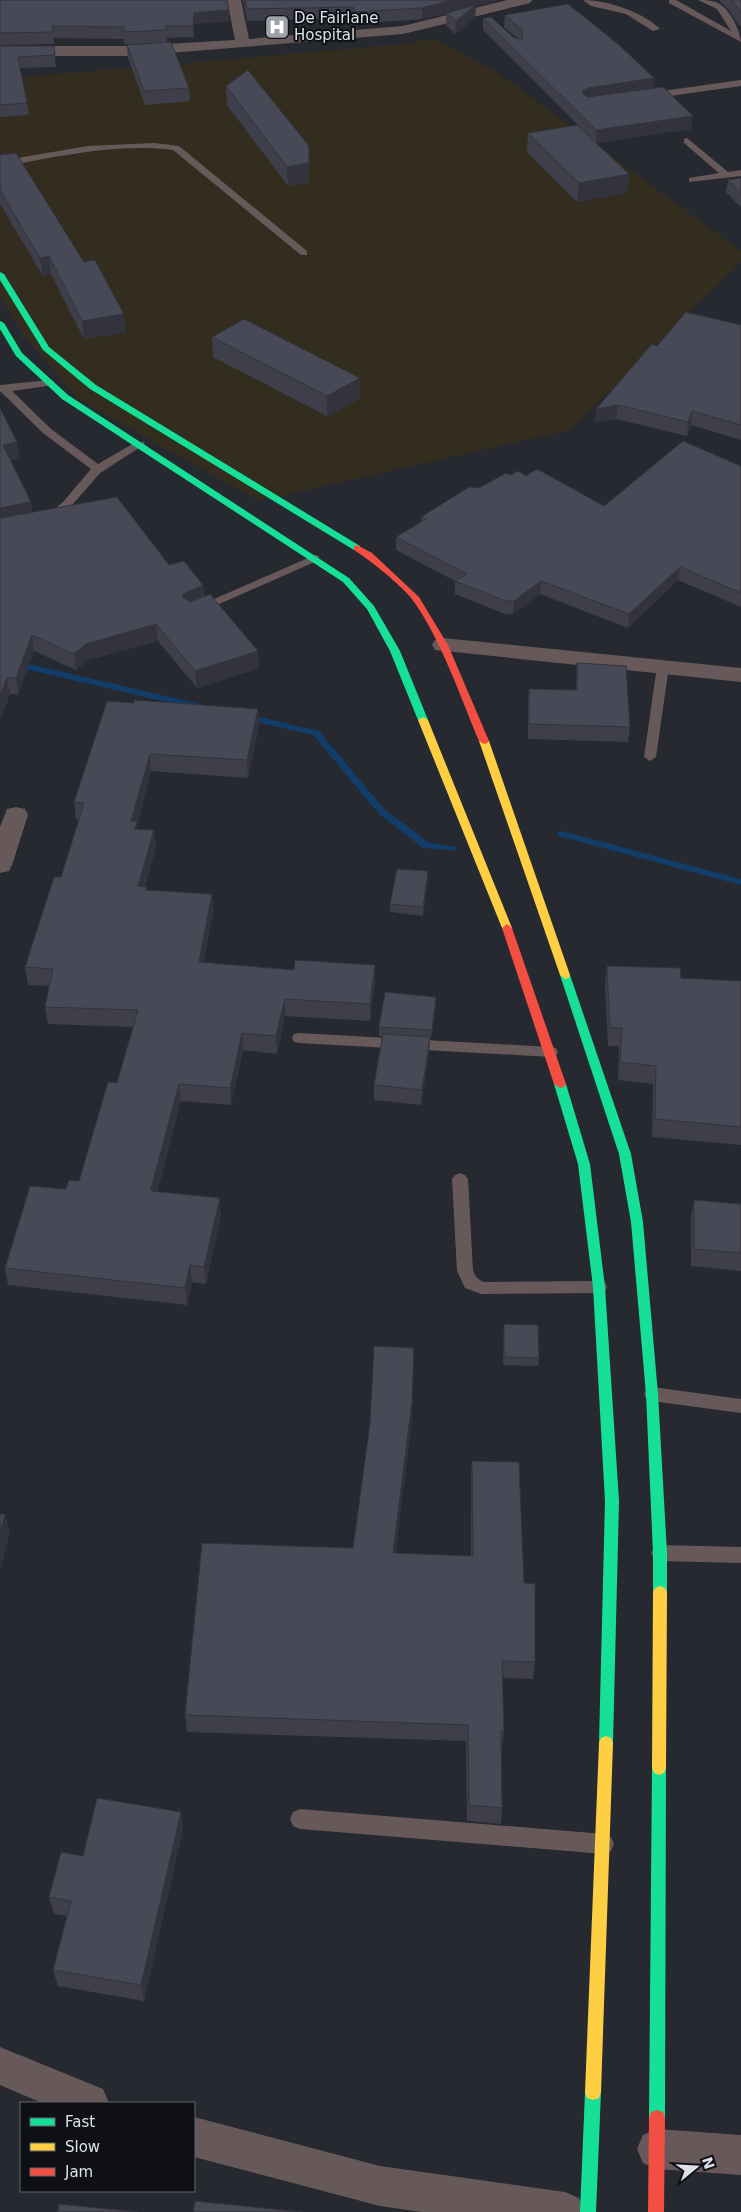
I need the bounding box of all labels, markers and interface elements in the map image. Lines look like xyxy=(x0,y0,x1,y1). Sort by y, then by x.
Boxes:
place label: De Fairlane Hospital xyxy=(294,9,378,44)
hospital icon: De Fairlane Hospital xyxy=(264,14,290,40)
legend xyxy=(20,2102,195,2192)
text: Fast xyxy=(65,2113,95,2131)
text: Slow xyxy=(65,2138,100,2156)
north arrow xyxy=(671,2142,721,2192)
text: N xyxy=(699,2155,718,2171)
text: Jam xyxy=(64,2163,93,2181)

